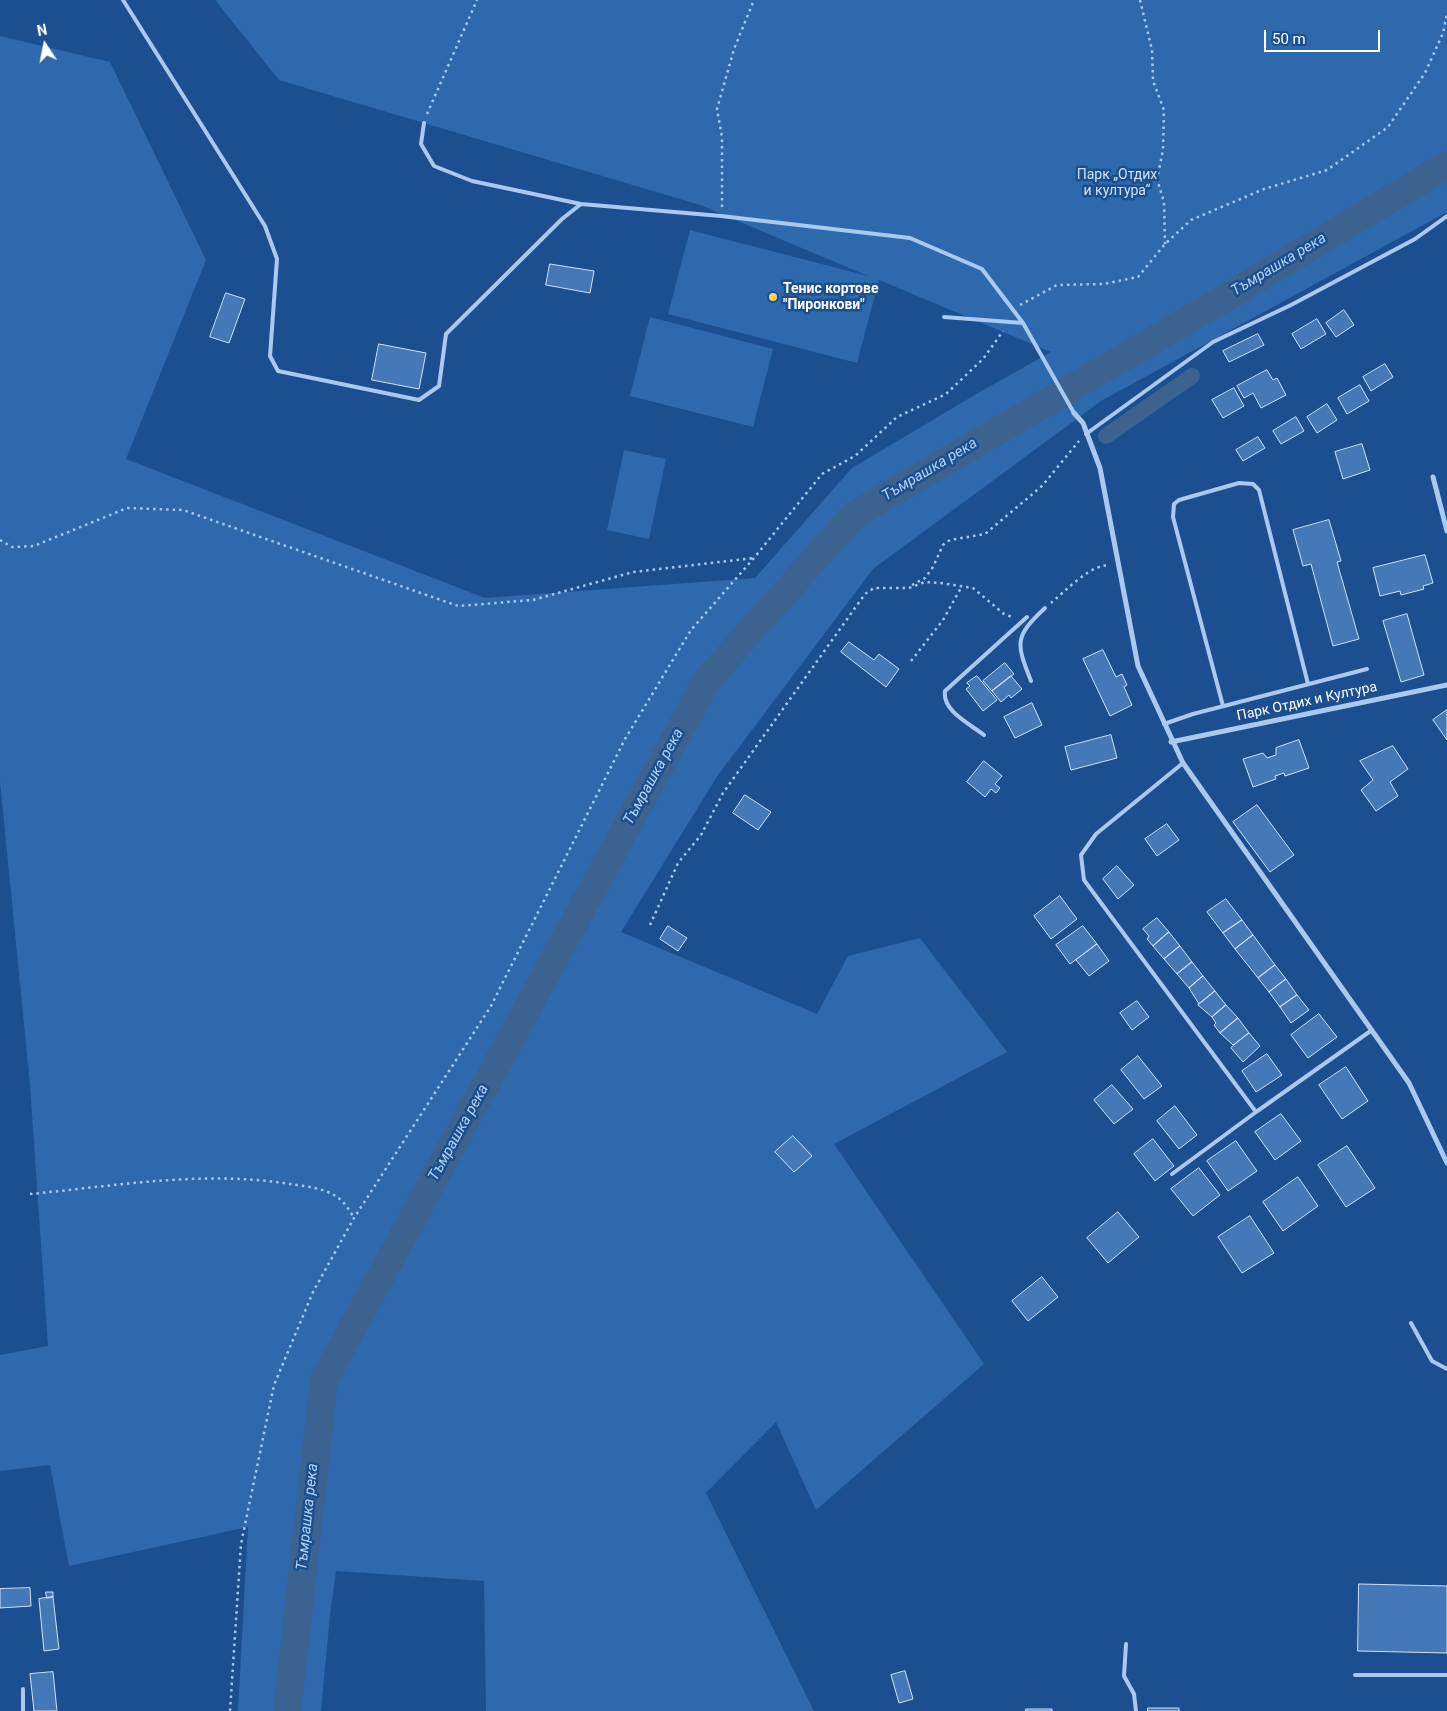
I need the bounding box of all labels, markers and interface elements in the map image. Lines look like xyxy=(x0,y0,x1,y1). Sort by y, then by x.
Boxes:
north arrow xyxy=(20,20,70,70)
scale bar xyxy=(1267,20,1383,52)
text: N xyxy=(36,21,49,39)
text: 50 m xyxy=(1272,30,1306,48)
park label: Парк „Отдих и култура“ xyxy=(1077,167,1157,200)
water label: Тъмрашка река xyxy=(1228,230,1330,300)
place label: Тенис кортове "Пиронкови" xyxy=(783,281,878,314)
marker: Тенис кортове "Пиронкови" xyxy=(767,291,779,303)
water label: Тъмрашка река xyxy=(879,435,981,505)
street label: Парк Отдих и Култура xyxy=(1235,679,1379,725)
water label: Тъмрашка река xyxy=(620,726,688,828)
water label: Тъмрашка река xyxy=(425,1082,493,1184)
water label: Тъмрашка река xyxy=(293,1463,323,1571)

